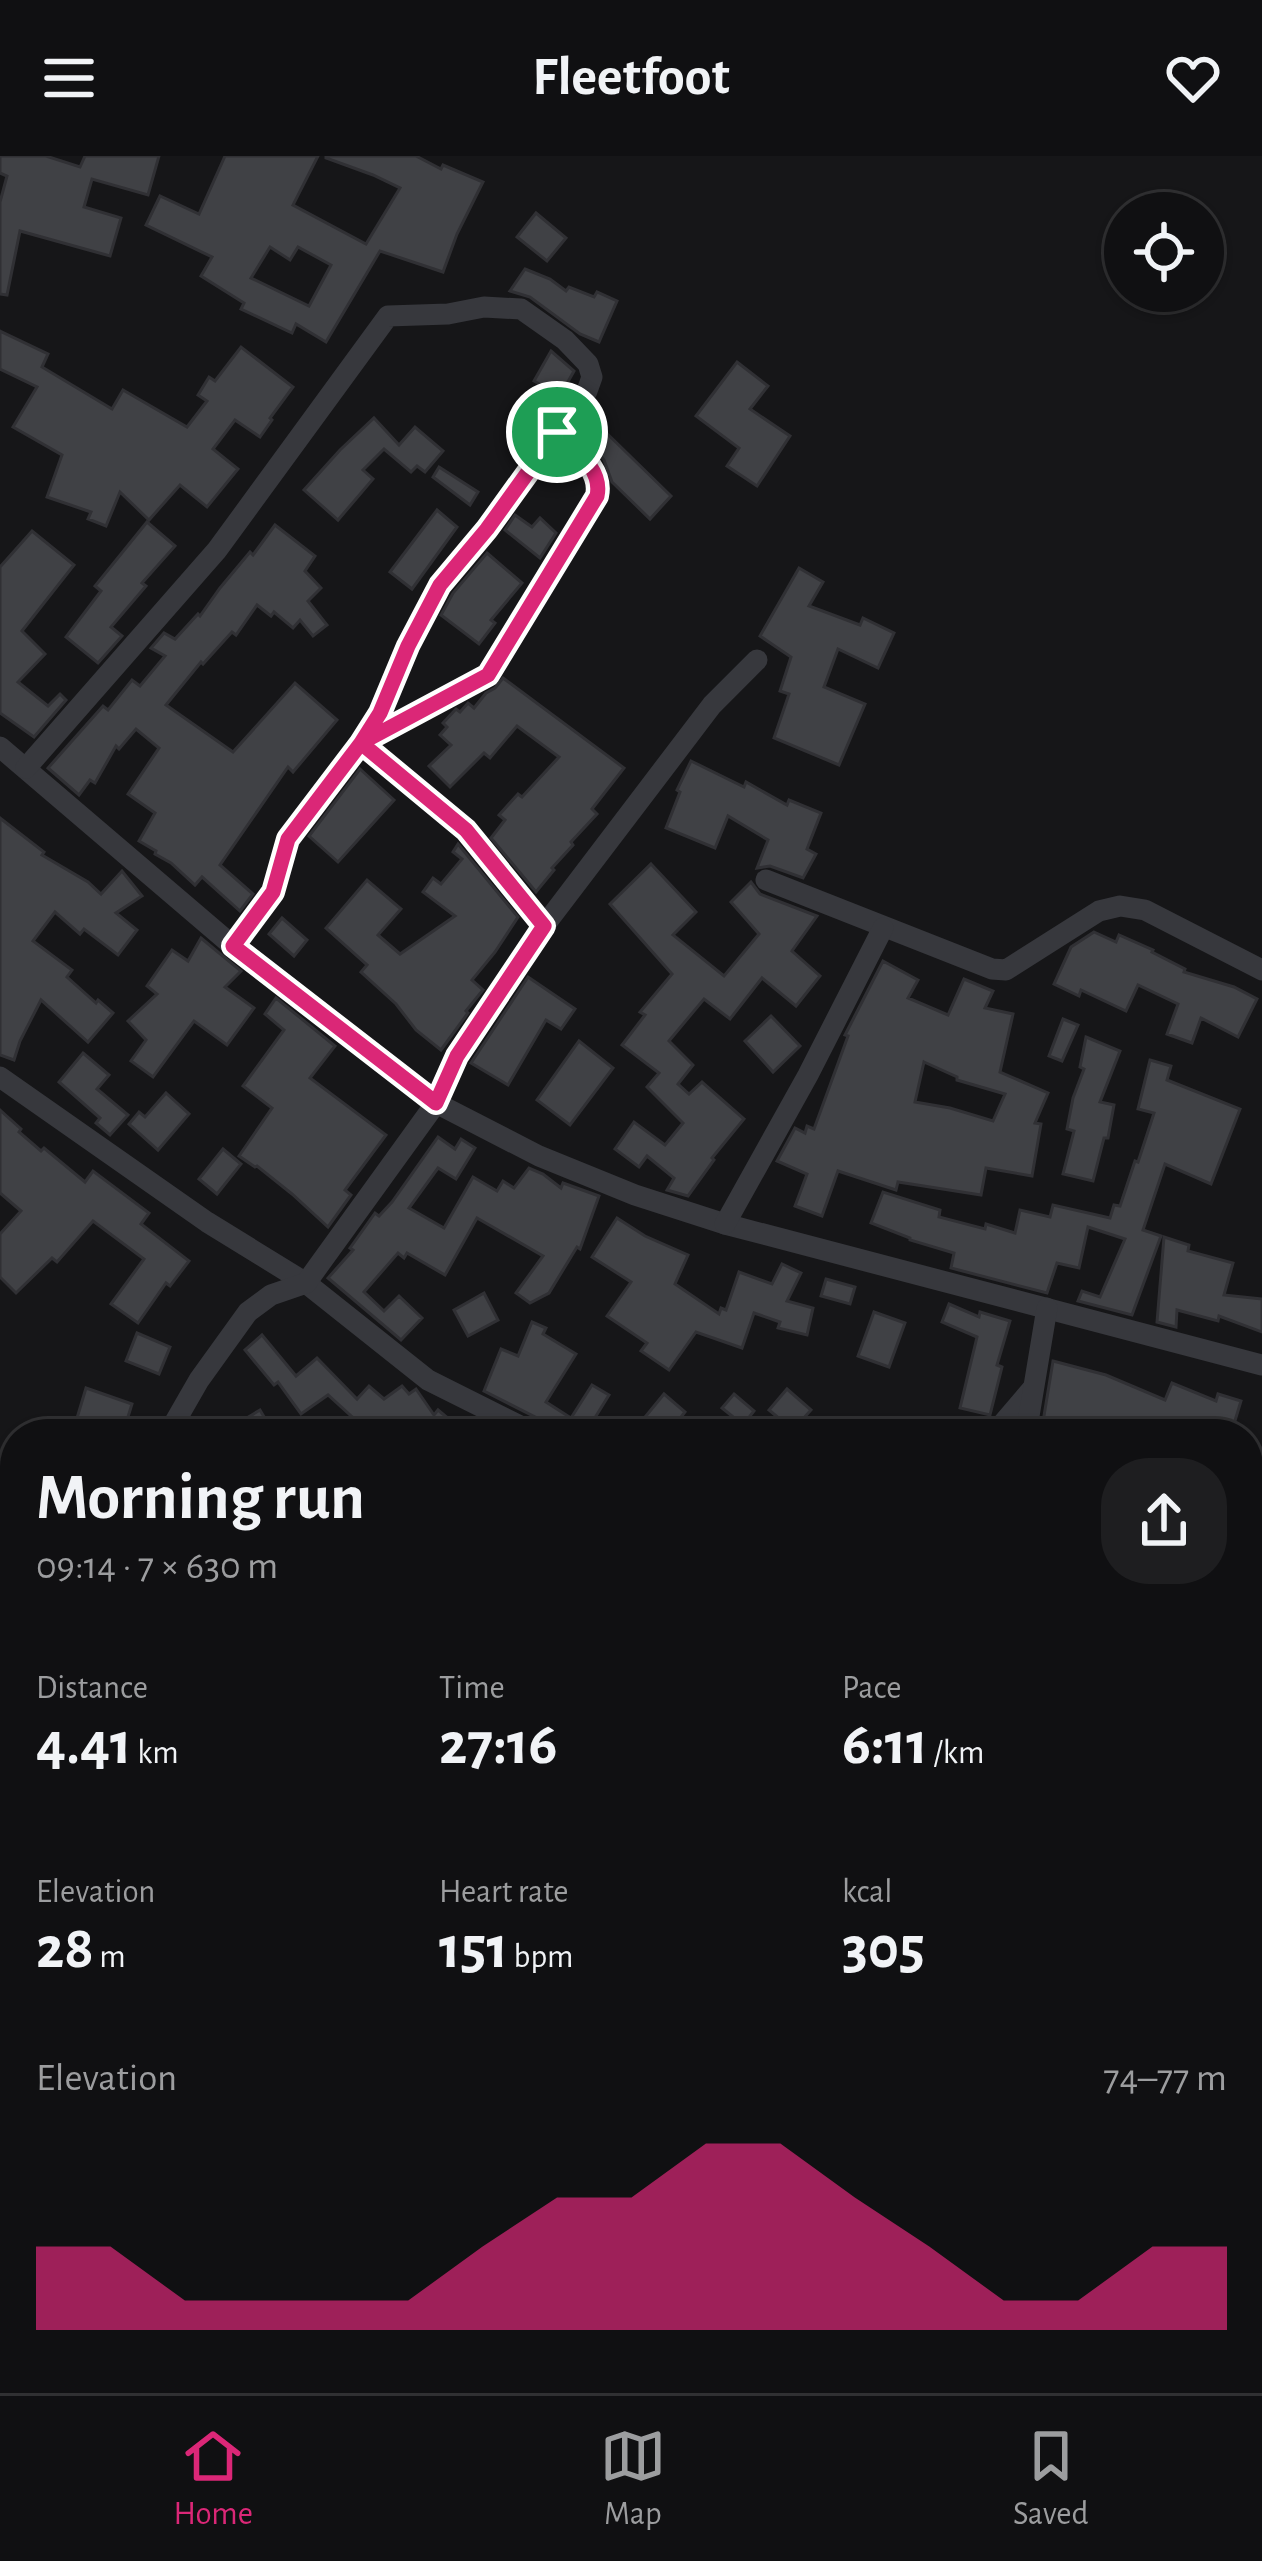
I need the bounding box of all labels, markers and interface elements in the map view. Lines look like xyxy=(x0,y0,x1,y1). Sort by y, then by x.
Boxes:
icon: menu xyxy=(36,45,102,111)
icon: heart xyxy=(1160,45,1226,111)
text: Fleetfoot xyxy=(532,51,730,105)
map controls xyxy=(1104,192,1224,312)
button: locate xyxy=(1104,192,1224,312)
pin xyxy=(506,381,608,483)
icon: arrive xyxy=(524,399,590,465)
button: share xyxy=(1101,1458,1227,1584)
text: Morning run xyxy=(36,1465,365,1531)
text: 09:14 · 7 × 630 m xyxy=(36,1547,278,1586)
text: Distance xyxy=(36,1672,148,1705)
text: Time xyxy=(439,1672,505,1705)
text: Pace xyxy=(842,1672,901,1705)
text: 4.41 xyxy=(36,1715,132,1775)
text: 27:16 xyxy=(439,1715,558,1775)
text: 6:11 xyxy=(842,1715,928,1775)
text: km xyxy=(132,1737,179,1770)
text: /km xyxy=(928,1737,984,1770)
text: Elevation xyxy=(36,1876,155,1909)
text: Heart rate xyxy=(439,1876,569,1909)
text: kcal xyxy=(842,1876,892,1909)
text: 28 xyxy=(36,1919,94,1979)
text: 151 xyxy=(439,1919,508,1979)
text: 305 xyxy=(842,1919,925,1979)
text: m xyxy=(94,1941,126,1974)
text: bpm xyxy=(508,1941,573,1974)
text: Elevation xyxy=(36,2059,177,2098)
text: 74–77 m xyxy=(1103,2059,1227,2098)
tab: Home xyxy=(174,2423,253,2535)
tab: Map xyxy=(600,2423,666,2535)
tab: Saved xyxy=(1013,2423,1088,2535)

